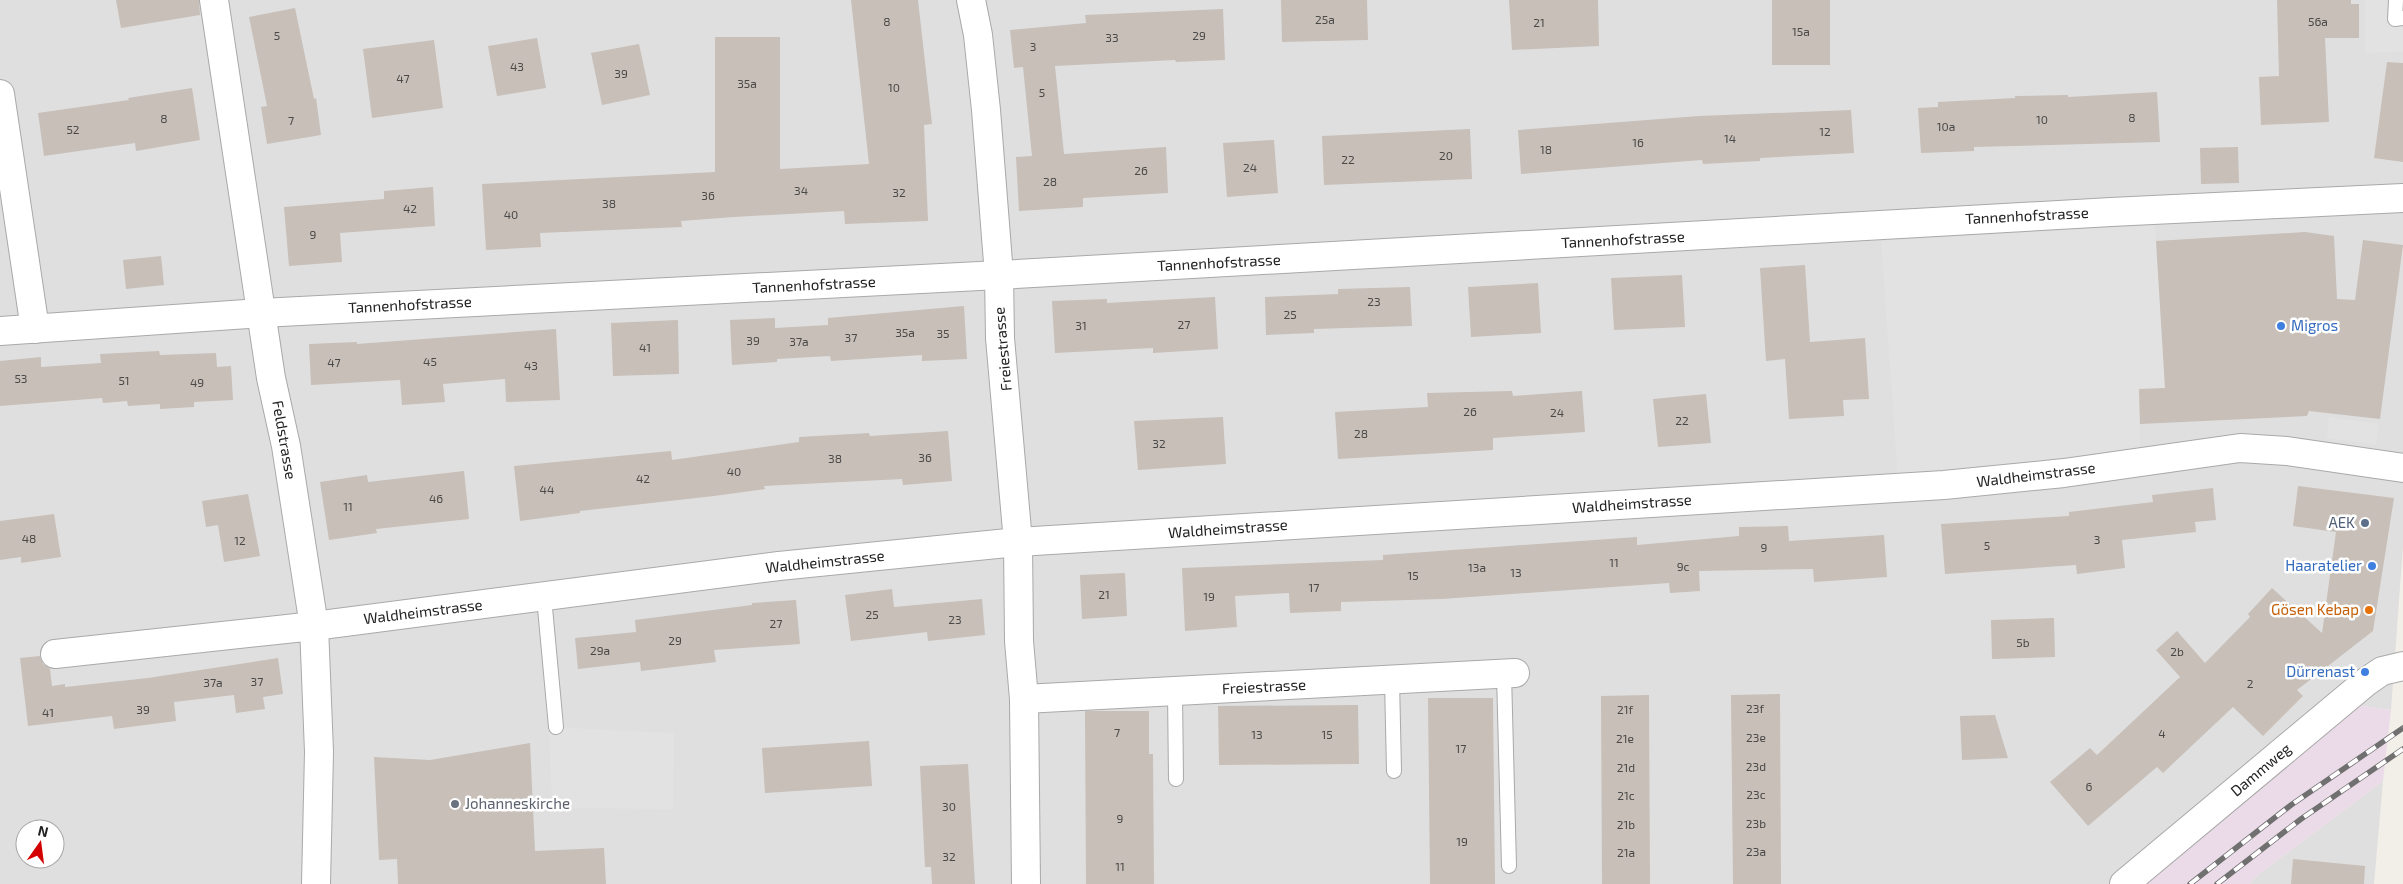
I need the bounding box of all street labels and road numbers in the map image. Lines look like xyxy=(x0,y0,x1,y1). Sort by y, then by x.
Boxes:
street label: Tannenhofstrasse xyxy=(1965,203,2089,227)
street label: Tannenhofstrasse xyxy=(1561,227,1685,251)
street label: Tannenhofstrasse xyxy=(1157,250,1281,274)
street label: Tannenhofstrasse xyxy=(752,272,876,296)
street label: Tannenhofstrasse xyxy=(348,292,472,316)
street label: Freiestrasse xyxy=(989,306,1015,392)
street label: Feldstrasse xyxy=(269,399,301,481)
street label: Waldheimstrasse xyxy=(1975,458,2096,490)
street label: Waldheimstrasse xyxy=(1572,490,1692,516)
street label: Waldheimstrasse xyxy=(1168,515,1288,541)
street label: Waldheimstrasse xyxy=(764,546,885,576)
street label: Waldheimstrasse xyxy=(362,595,483,627)
street label: Freiestrasse xyxy=(1221,675,1307,697)
street label: Dammweg xyxy=(2227,738,2295,800)

